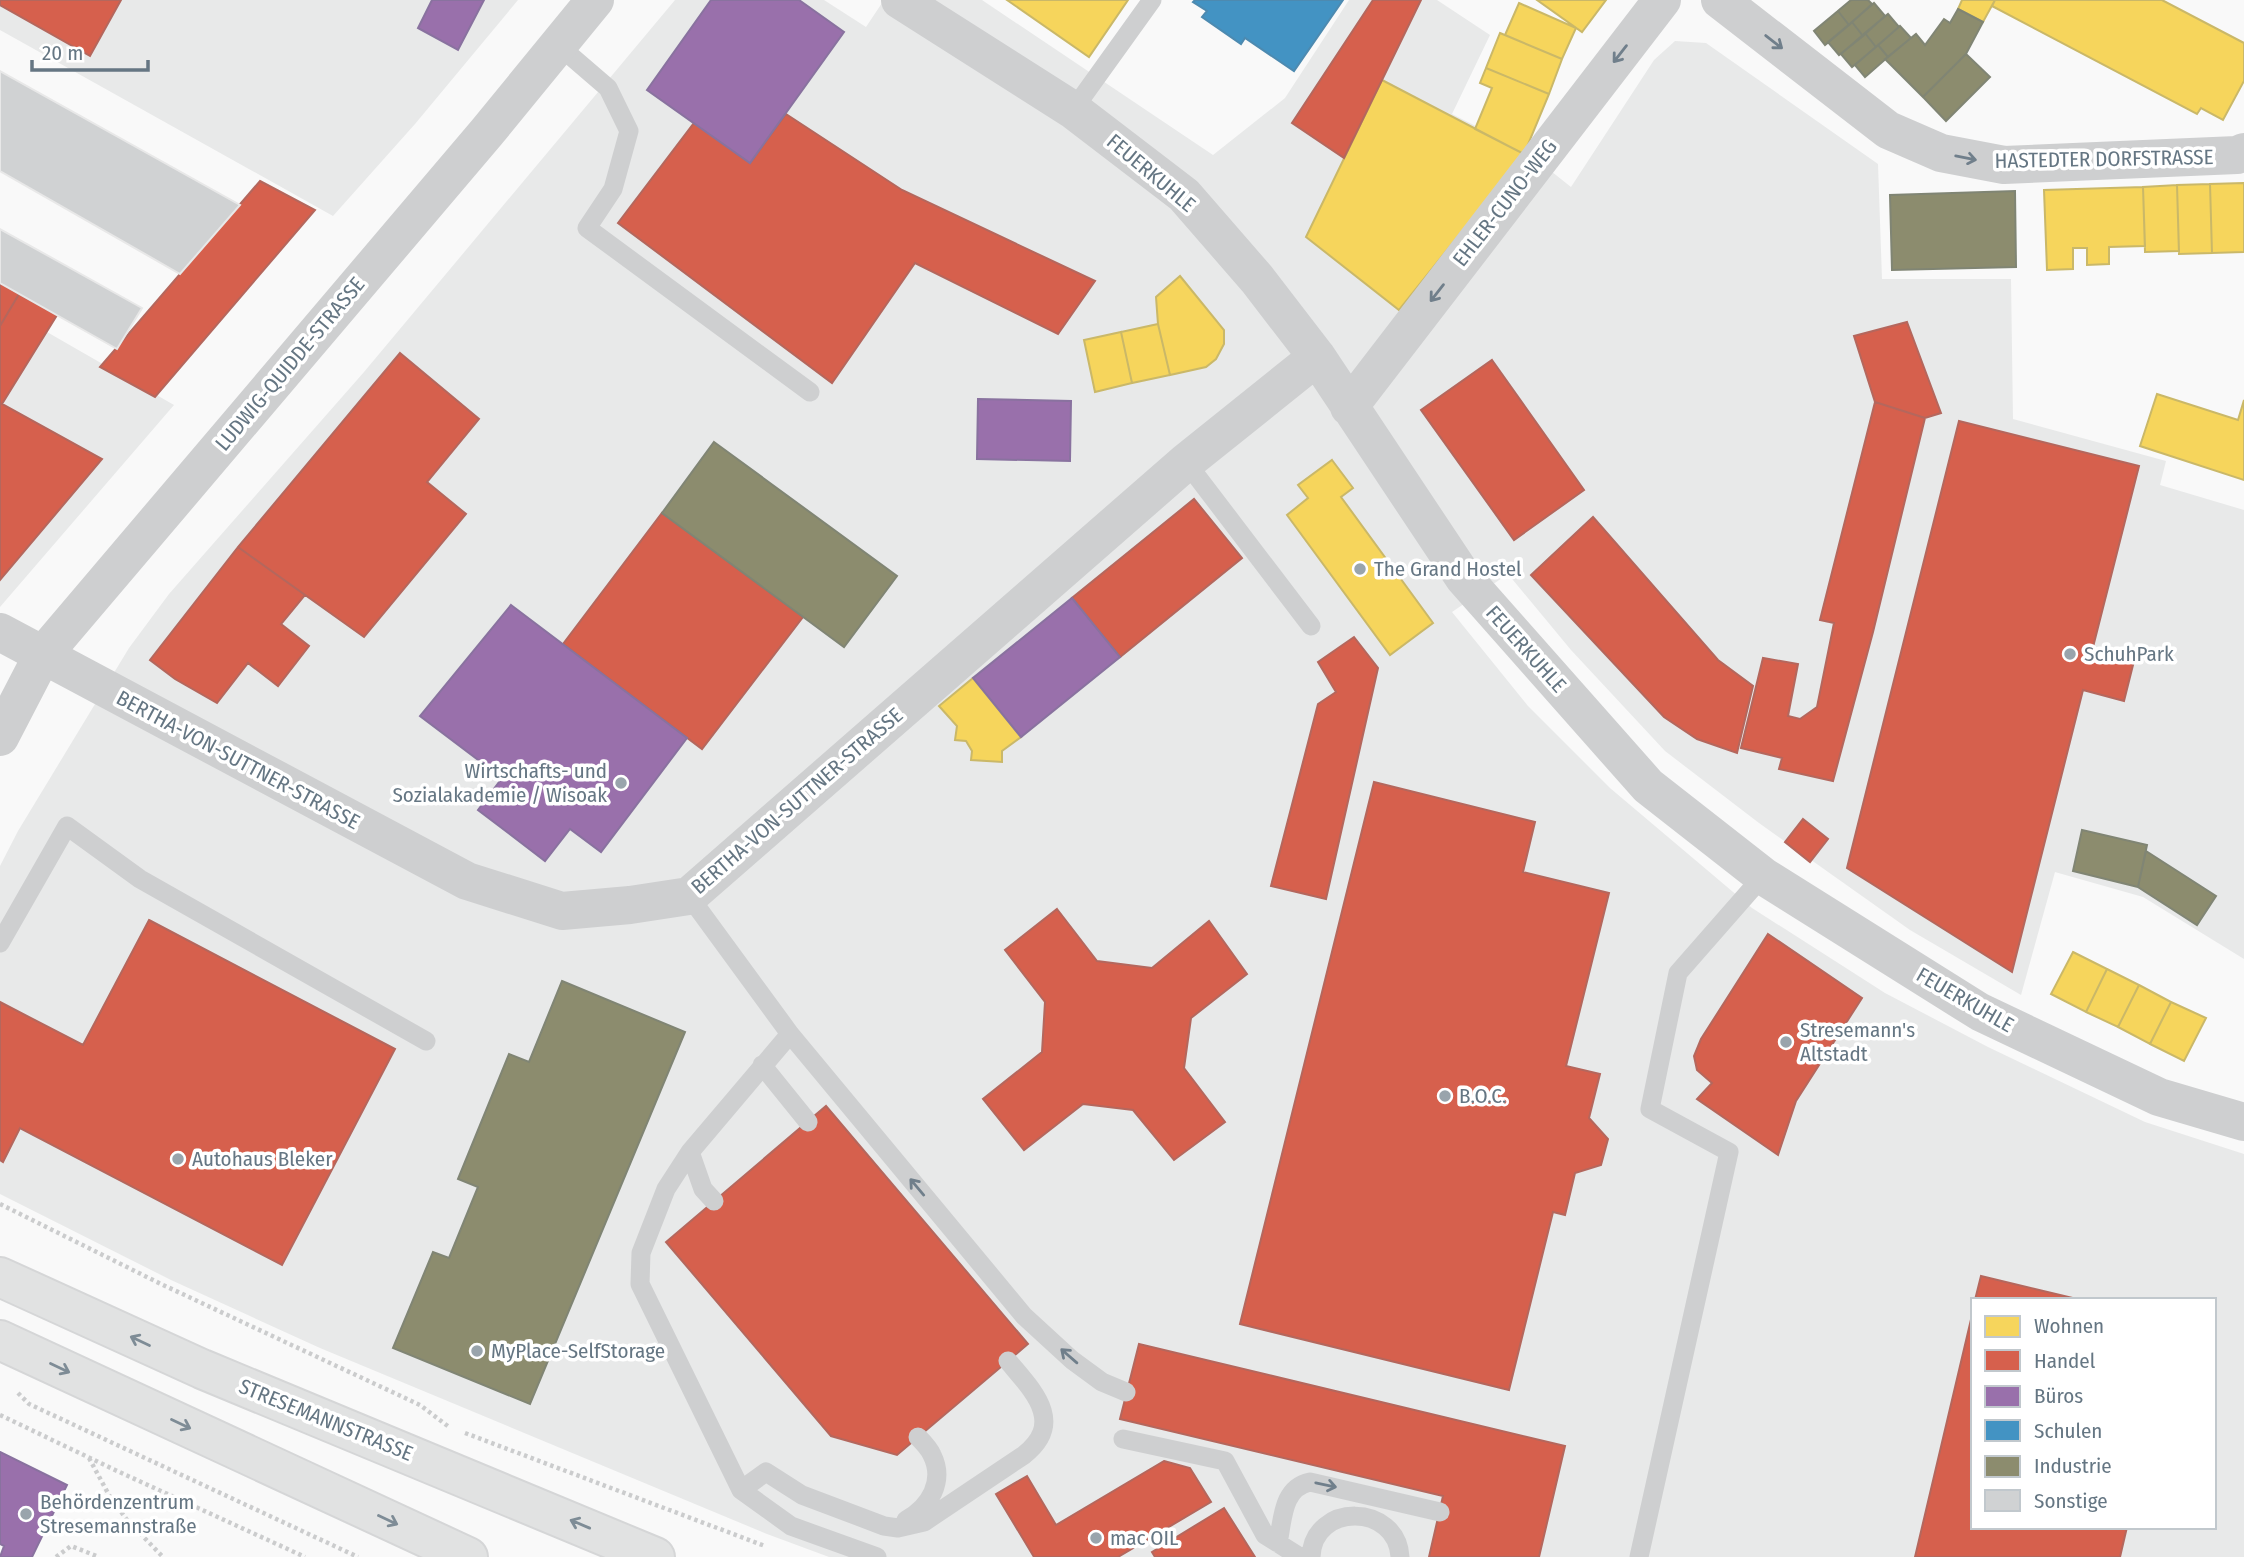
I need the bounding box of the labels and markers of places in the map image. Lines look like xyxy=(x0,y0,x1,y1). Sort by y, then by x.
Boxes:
place label: The Grand Hostel xyxy=(1374,556,1522,582)
marker: The Grand Hostel xyxy=(1352,561,1368,577)
place label: SchuhPark xyxy=(2084,641,2174,667)
marker: SchuhPark xyxy=(2062,646,2078,662)
place label: Wirtschafts- und Sozialakademie / Wisoak xyxy=(392,758,607,808)
marker: Wirtschafts- und Sozialakademie / Wisoak xyxy=(613,775,629,791)
place label: Stresemann's Altstadt xyxy=(1800,1017,1915,1067)
marker: Stresemann's Altstadt xyxy=(1778,1034,1794,1050)
place label: B.O.C. xyxy=(1459,1083,1506,1109)
marker: B.O.C. xyxy=(1437,1088,1453,1104)
place label: Autohaus Bleker xyxy=(192,1146,333,1172)
marker: Autohaus Bleker xyxy=(170,1151,186,1167)
place label: MyPlace-SelfStorage xyxy=(491,1338,665,1364)
marker: MyPlace-SelfStorage xyxy=(469,1343,485,1359)
place label: Behördenzentrum Stresemannstraße xyxy=(40,1489,197,1539)
marker: Behördenzentrum Stresemannstraße xyxy=(18,1506,34,1522)
place label: mac OIL xyxy=(1110,1525,1179,1551)
marker: mac OIL xyxy=(1088,1530,1104,1546)

